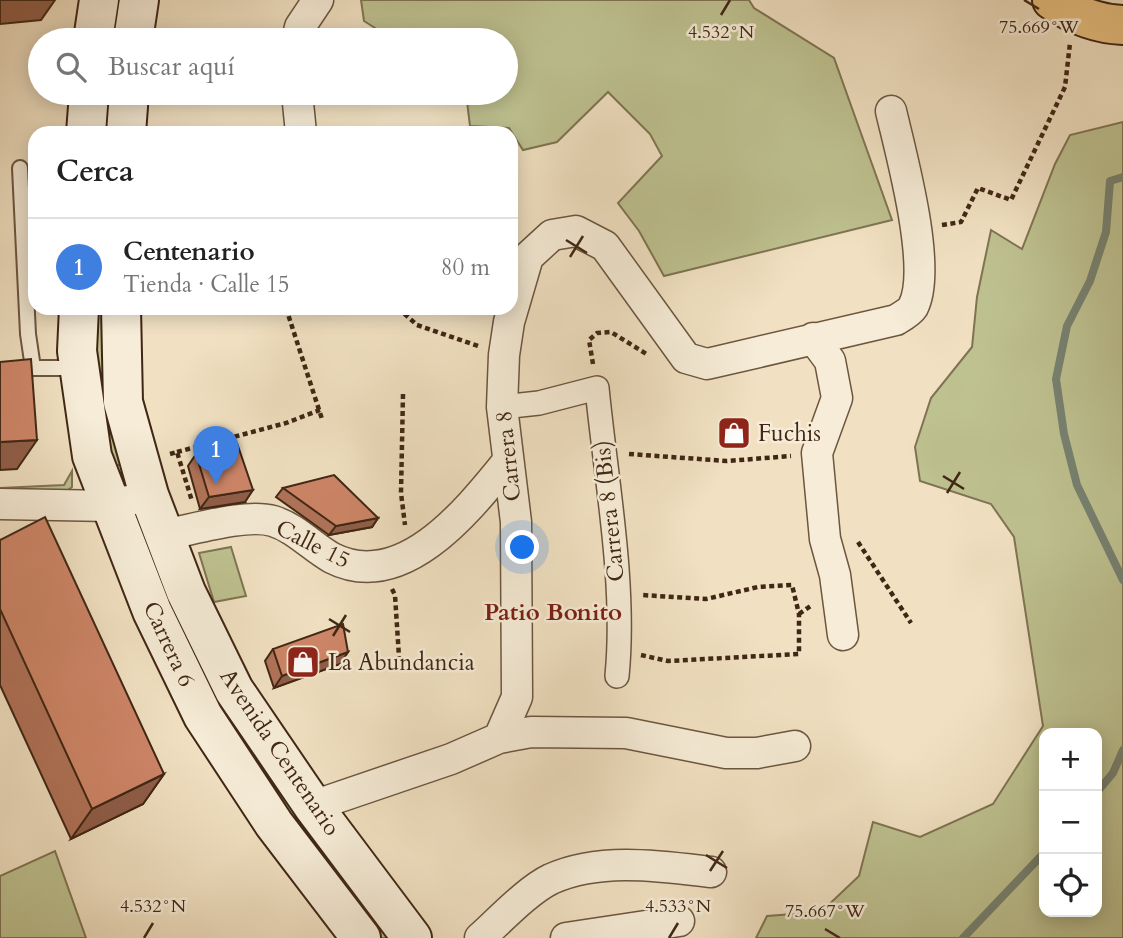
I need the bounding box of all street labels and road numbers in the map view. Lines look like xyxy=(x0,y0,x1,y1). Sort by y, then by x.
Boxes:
street label: Carrera 8 xyxy=(488,409,528,503)
street label: Carrera 8 (Bis) xyxy=(586,439,632,583)
street label: Calle 15 xyxy=(271,512,355,576)
street label: Carrera 6 xyxy=(136,596,202,692)
street label: Avenida Centenario xyxy=(212,662,348,842)

